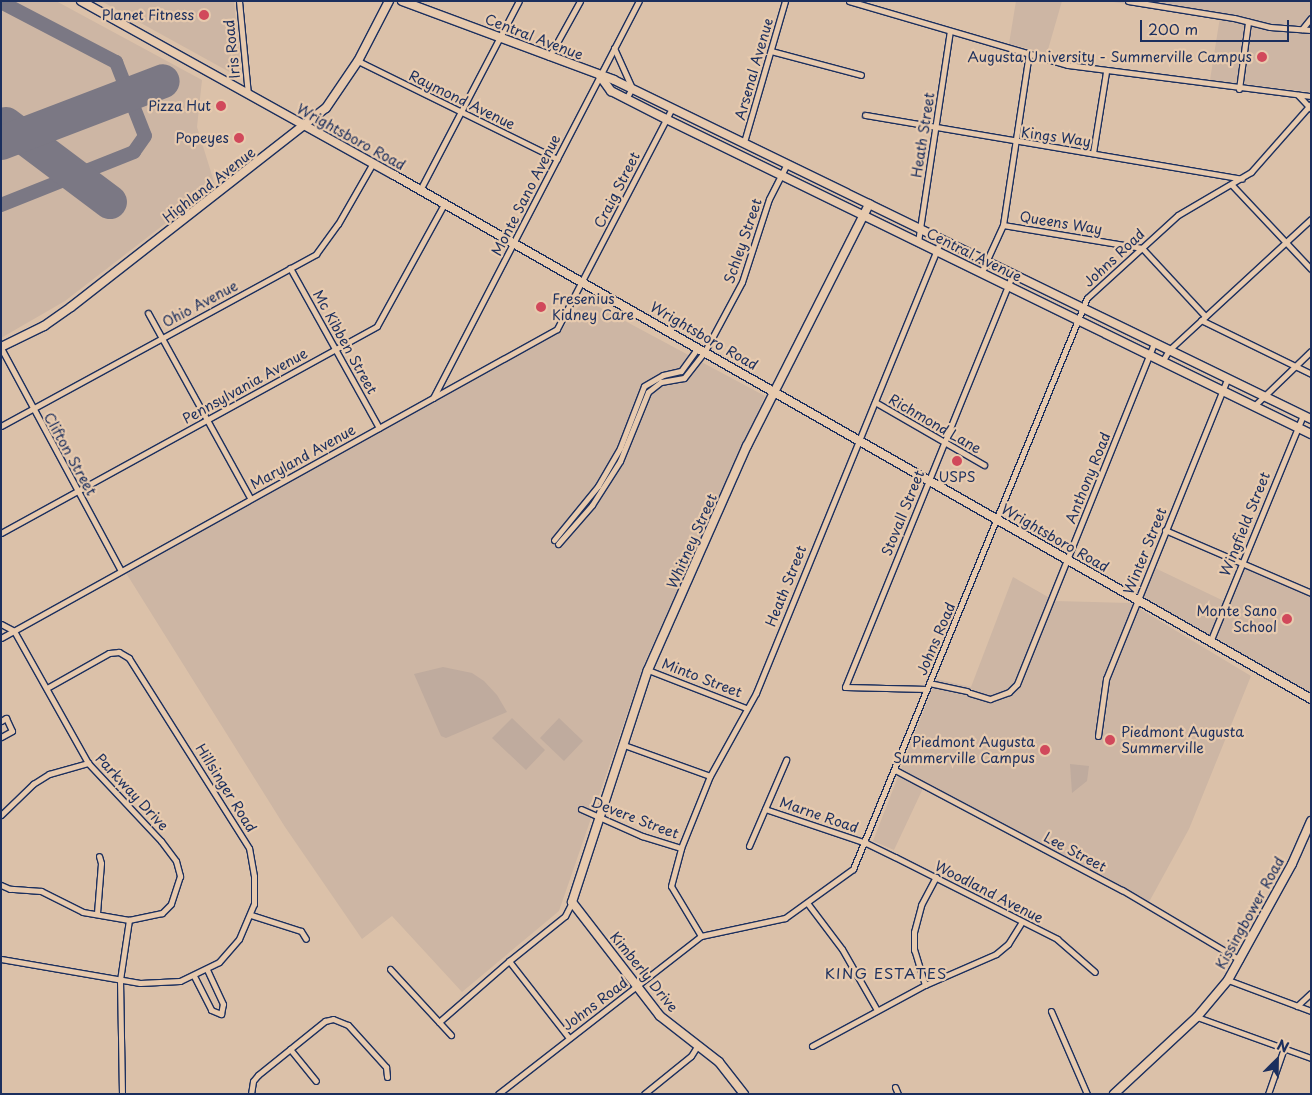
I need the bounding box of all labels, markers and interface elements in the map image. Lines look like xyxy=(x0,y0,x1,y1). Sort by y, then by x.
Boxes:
place label: Planet Fitness xyxy=(101,7,194,23)
marker: Planet Fitness xyxy=(198,9,210,21)
scale bar xyxy=(1142,10,1291,42)
street label: Central Avenue xyxy=(483,11,585,63)
street label: Arsenal Avenue xyxy=(732,17,776,121)
text: 200 m xyxy=(1148,17,1198,40)
street label: Iris Road xyxy=(221,19,243,79)
place label: Augusta University - Summerville Campus xyxy=(966,49,1252,65)
marker: Augusta University - Summerville Campus xyxy=(1256,51,1268,63)
street label: Raymond Avenue xyxy=(406,67,518,133)
street label: Heath Street xyxy=(908,91,938,179)
place label: Pizza Hut xyxy=(147,98,211,114)
marker: Pizza Hut xyxy=(215,100,227,112)
street label: Wrightsboro Road xyxy=(294,100,408,174)
street label: Kings Way xyxy=(1020,124,1092,150)
place label: Popeyes xyxy=(176,130,229,146)
marker: Popeyes xyxy=(233,132,245,144)
street label: Monte Sano Avenue xyxy=(488,132,564,258)
street label: Highland Avenue xyxy=(159,144,259,226)
street label: Craig Street xyxy=(591,149,643,231)
street label: Schley Street xyxy=(720,196,766,286)
street label: Queens Way xyxy=(1018,208,1104,238)
street label: Central Avenue xyxy=(924,225,1024,285)
street label: Johns Road xyxy=(1080,226,1148,290)
street label: Ohio Avenue xyxy=(159,277,241,331)
street label: Mc Kibben Street xyxy=(309,287,381,397)
place label: Fresenius Kidney Care xyxy=(552,291,634,324)
street label: Wrightsboro Road xyxy=(647,298,761,374)
marker: Fresenius Kidney Care xyxy=(534,300,548,314)
street label: Pennsylvania Avenue xyxy=(180,345,310,427)
street label: Richmond Lane xyxy=(886,391,984,457)
street label: Clifton Street xyxy=(40,410,100,498)
street label: Maryland Avenue xyxy=(248,421,358,493)
street label: Anthony Road xyxy=(1062,430,1114,526)
marker: USPS xyxy=(951,455,963,467)
street label: Stovall Street xyxy=(878,468,928,558)
place label: USPS xyxy=(939,469,975,485)
street label: Wingfield Street xyxy=(1217,470,1273,578)
street label: Whitney Street xyxy=(664,491,720,591)
street label: Wrightsboro Road xyxy=(998,500,1112,576)
street label: Winter Street xyxy=(1120,505,1170,597)
street label: Heath Street xyxy=(762,543,810,629)
street label: Johns Road xyxy=(913,600,959,678)
place label: Monte Sano School xyxy=(1196,603,1277,636)
marker: Monte Sano School xyxy=(1281,613,1293,625)
street label: Minto Street xyxy=(659,655,745,701)
place label: Piedmont Augusta Summerville xyxy=(1121,724,1245,756)
marker: Piedmont Augusta Summerville xyxy=(1103,733,1117,747)
place label: Piedmont Augusta Summerville Campus xyxy=(893,734,1035,766)
street label: Hillsinger Road xyxy=(192,740,260,836)
marker: Piedmont Augusta Summerville Campus xyxy=(1039,744,1051,756)
street label: Parkway Drive xyxy=(92,750,172,834)
street label: Devere Street xyxy=(588,793,682,843)
street label: Marne Road xyxy=(777,794,861,836)
street label: Lee Street xyxy=(1040,828,1110,876)
street label: Kissingbower Road xyxy=(1212,854,1288,972)
street label: Woodland Avenue xyxy=(932,857,1046,927)
street label: Kimberly Drive xyxy=(606,928,682,1016)
district label: KING ESTATES xyxy=(823,964,949,982)
street label: Johns Road xyxy=(559,974,631,1034)
text: N xyxy=(1274,1034,1292,1058)
north arrow xyxy=(1252,1035,1302,1085)

